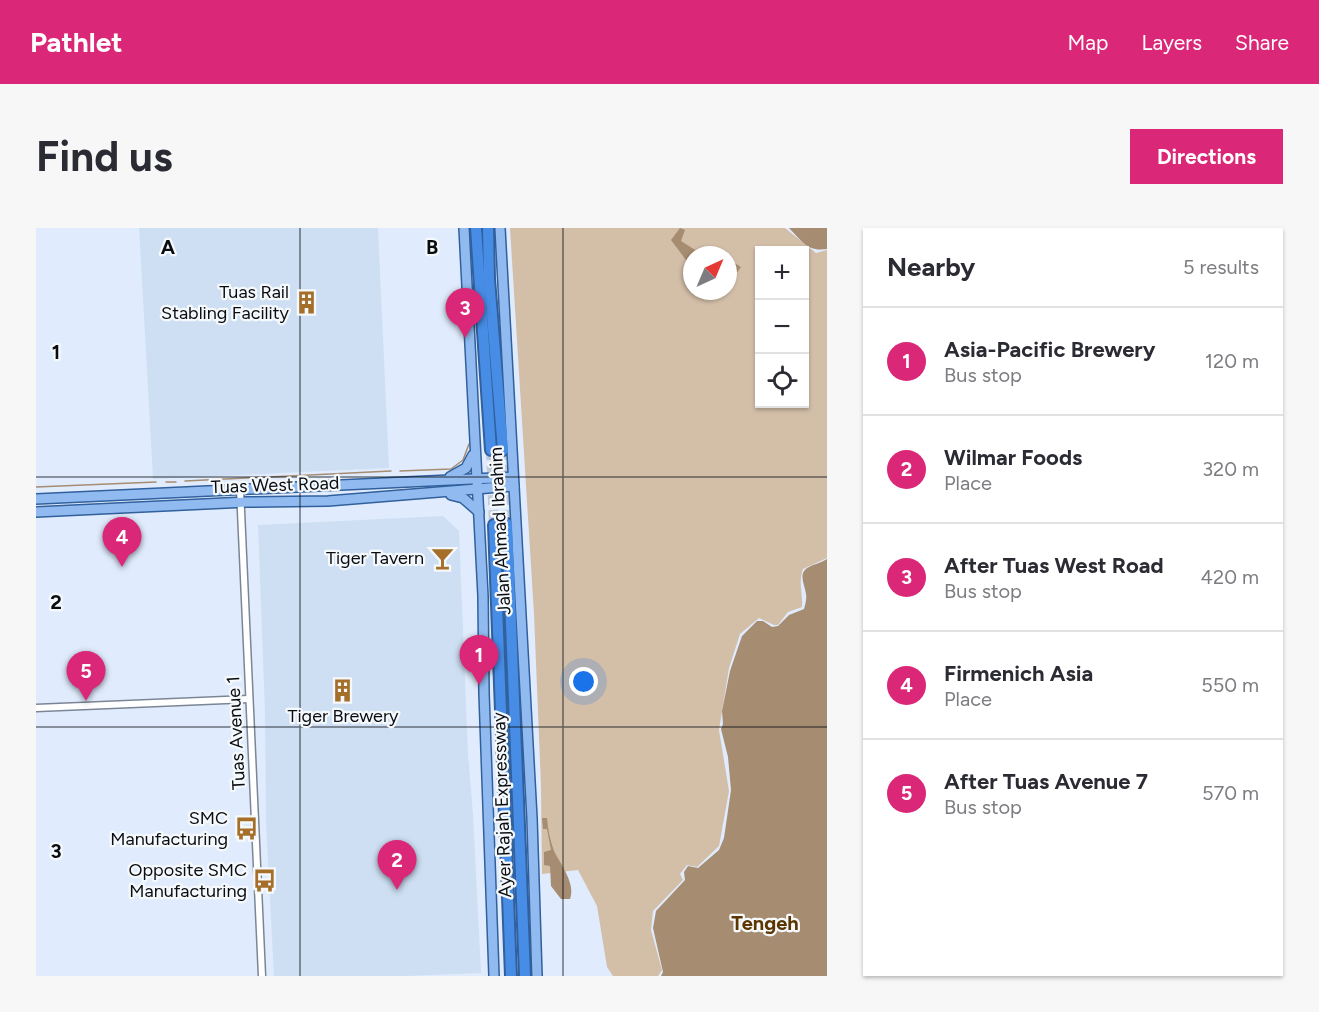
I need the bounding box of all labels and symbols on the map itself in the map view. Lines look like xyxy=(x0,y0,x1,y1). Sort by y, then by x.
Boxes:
text: A xyxy=(161,235,176,259)
text: B xyxy=(426,235,438,259)
north arrow xyxy=(683,246,737,300)
place label: Tuas Rail Stabling Facility xyxy=(161,281,290,324)
pin: 3 xyxy=(446,288,484,338)
building icon: Tuas Rail Stabling Facility xyxy=(294,289,320,315)
text: 1 xyxy=(52,340,60,364)
street label: Jalan Ahmad Ibrahim xyxy=(485,447,515,615)
street label: Tuas West Road xyxy=(210,472,340,498)
pin: 4 xyxy=(102,518,142,567)
bar icon: Tiger Tavern xyxy=(429,545,455,571)
place label: Tiger Tavern xyxy=(326,547,424,569)
text: 2 xyxy=(50,590,62,614)
pin: 1 xyxy=(460,636,498,685)
pin: 5 xyxy=(67,652,106,701)
your location xyxy=(569,667,598,696)
street label: Tuas Avenue 1 xyxy=(222,676,250,790)
building icon: Tiger Brewery xyxy=(330,677,356,703)
place label: Tiger Brewery xyxy=(288,705,399,727)
street label: Ayer Rajah Expressway xyxy=(488,711,516,898)
place label: SMC Manufacturing xyxy=(110,807,228,850)
bus stop icon: SMC Manufacturing xyxy=(233,815,259,841)
text: 3 xyxy=(50,839,62,863)
pin: 2 xyxy=(378,840,416,890)
place label: Opposite SMC Manufacturing xyxy=(128,859,247,902)
bus stop icon: Opposite SMC Manufacturing xyxy=(252,867,278,893)
district label: Tengeh xyxy=(731,911,799,935)

